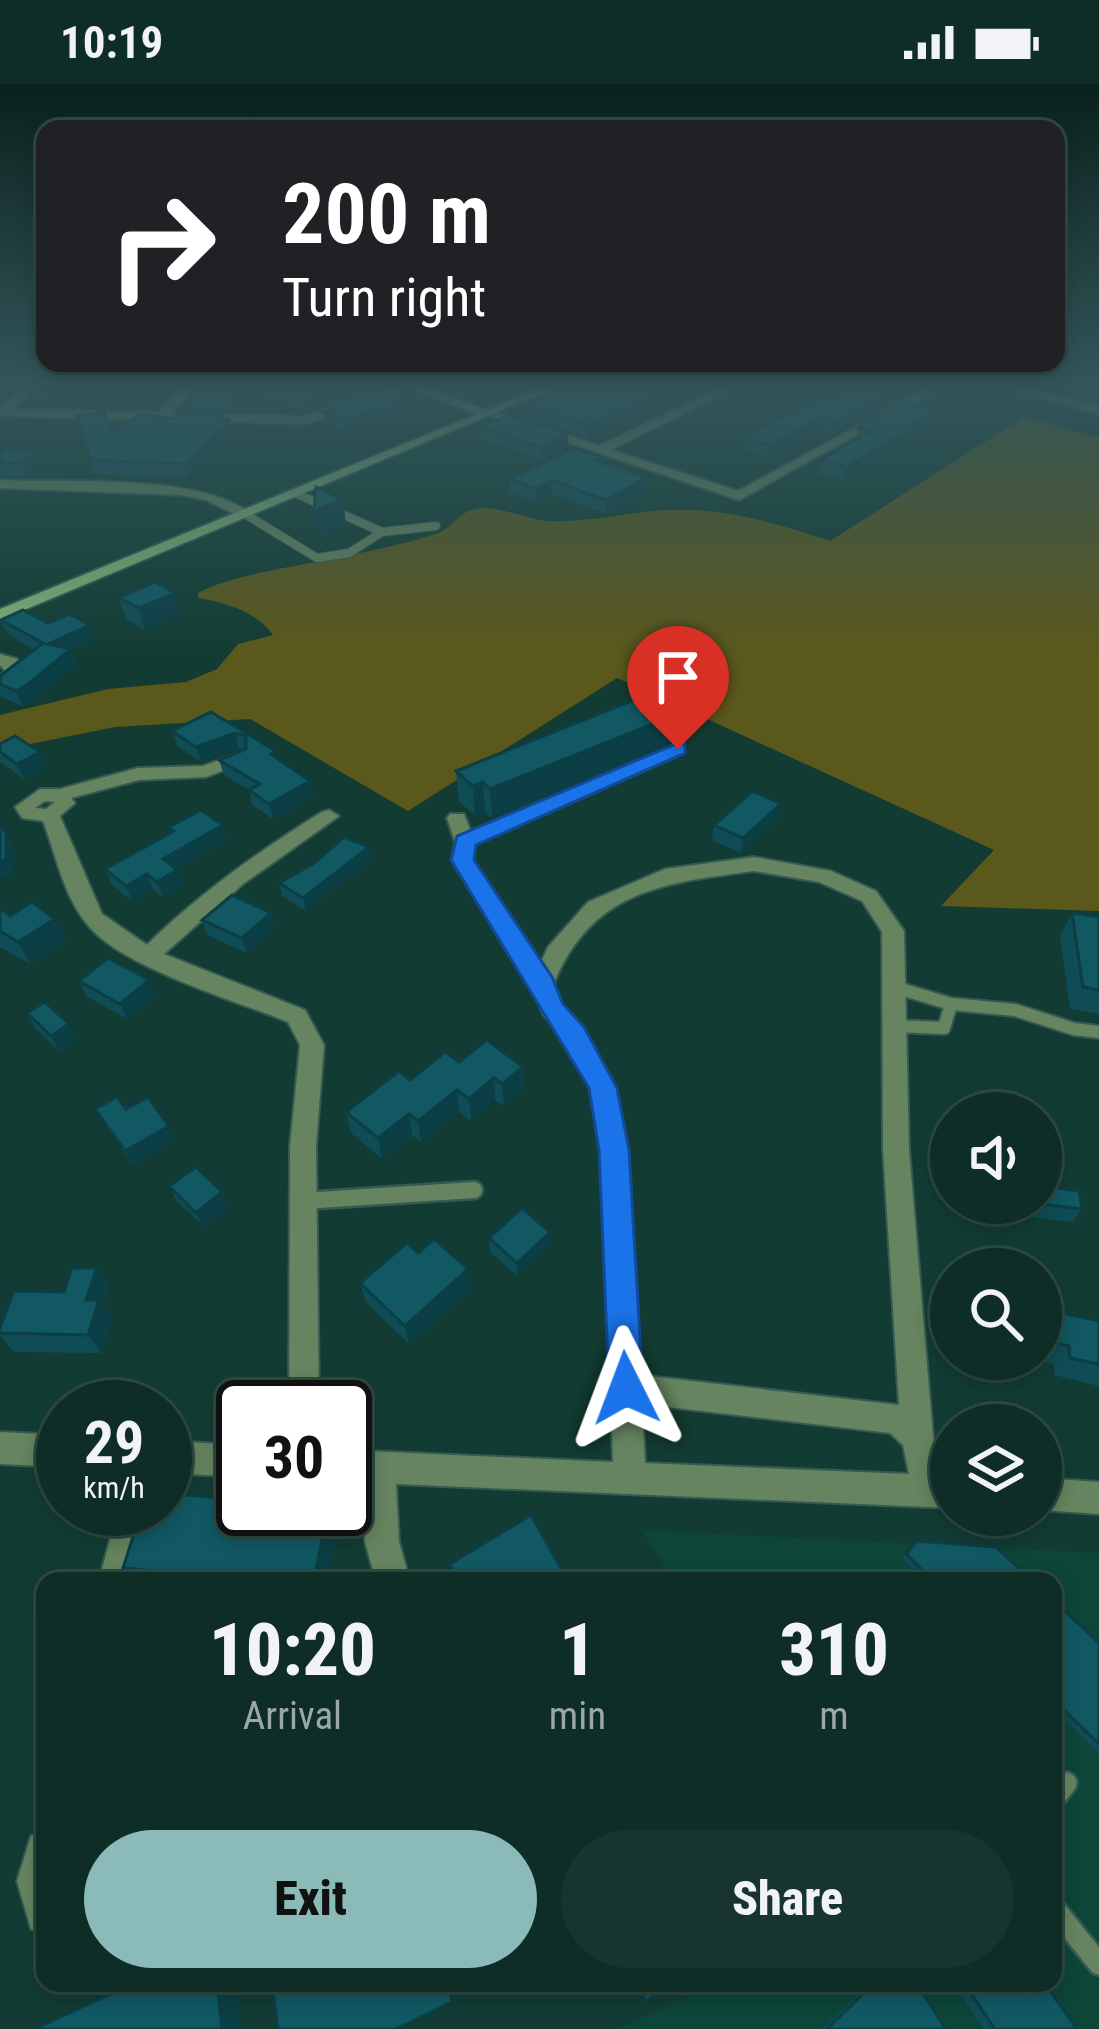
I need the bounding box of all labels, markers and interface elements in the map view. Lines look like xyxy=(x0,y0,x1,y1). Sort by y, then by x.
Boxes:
text: 10:19 xyxy=(60,16,163,69)
text: 200 m xyxy=(282,165,491,264)
icon: right xyxy=(84,168,240,324)
text: Turn right xyxy=(282,266,486,329)
pin xyxy=(627,626,729,749)
icon: arrive xyxy=(645,644,711,710)
map controls xyxy=(930,1092,1062,1536)
button: sound xyxy=(930,1092,1062,1224)
button: search xyxy=(930,1248,1062,1380)
position arrow xyxy=(563,1325,689,1451)
speed limit sign: 30 xyxy=(216,1380,372,1536)
button: layers xyxy=(930,1404,1062,1536)
text: 29 xyxy=(84,1407,144,1478)
text: km/h xyxy=(83,1470,145,1505)
text: 10:20 xyxy=(209,1608,376,1693)
text: 1 xyxy=(559,1608,596,1693)
text: 310 xyxy=(779,1608,889,1693)
text: Arrival xyxy=(243,1693,342,1739)
text: min xyxy=(549,1693,606,1739)
text: m xyxy=(819,1693,849,1739)
button: Exit xyxy=(84,1830,537,1968)
button: Share xyxy=(561,1830,1014,1968)

